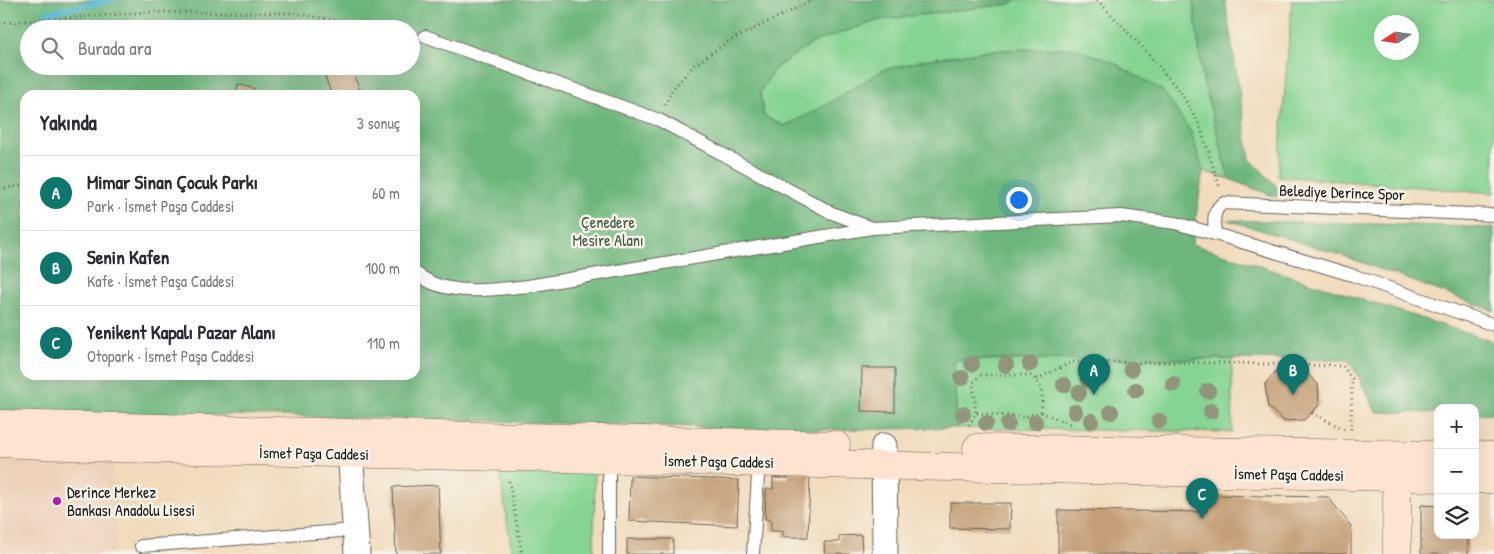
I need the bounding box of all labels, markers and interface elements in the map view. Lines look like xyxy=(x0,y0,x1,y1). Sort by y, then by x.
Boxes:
north arrow xyxy=(1374,15,1419,60)
search box xyxy=(20,20,420,75)
icon: search xyxy=(38,34,66,62)
text: Burada ara xyxy=(78,35,151,61)
text: Yakında xyxy=(40,108,97,137)
text: 3 sonuç xyxy=(357,112,400,134)
text: Mimar Sinan Çocuk Parkı xyxy=(87,169,258,195)
street label: Belediye Derince Spor xyxy=(1279,179,1405,205)
text: A xyxy=(52,182,60,204)
text: 60 m xyxy=(372,182,400,204)
your location xyxy=(1006,187,1032,213)
text: Park · İsmet Paşa Caddesi xyxy=(87,195,234,217)
park label: Çenedere Mesire Alanı xyxy=(573,211,644,251)
text: Senin Kafen xyxy=(87,244,169,270)
text: B xyxy=(52,257,60,279)
text: 100 m xyxy=(365,257,400,279)
text: Kafe · İsmet Paşa Caddesi xyxy=(87,270,234,292)
text: Yenikent Kapalı Pazar Alanı xyxy=(87,319,276,345)
text: C xyxy=(52,332,60,354)
text: 110 m xyxy=(367,332,400,354)
text: Otopark · İsmet Paşa Caddesi xyxy=(87,345,254,367)
pin: A xyxy=(1078,354,1110,395)
pin: B xyxy=(1277,354,1309,395)
map controls xyxy=(1434,404,1479,539)
button: + xyxy=(1434,404,1479,449)
street label: İsmet Paşa Caddesi xyxy=(259,441,369,465)
street label: İsmet Paşa Caddesi xyxy=(664,449,774,473)
button: − xyxy=(1434,449,1479,494)
street label: İsmet Paşa Caddesi xyxy=(1234,462,1344,486)
pin: C xyxy=(1186,478,1218,519)
place label: Derince Merkez Bankası Anadolu Lisesi xyxy=(67,481,195,521)
button: layers xyxy=(1434,494,1479,539)
marker: Derince Merkez Bankası Anadolu Lisesi xyxy=(51,495,63,507)

